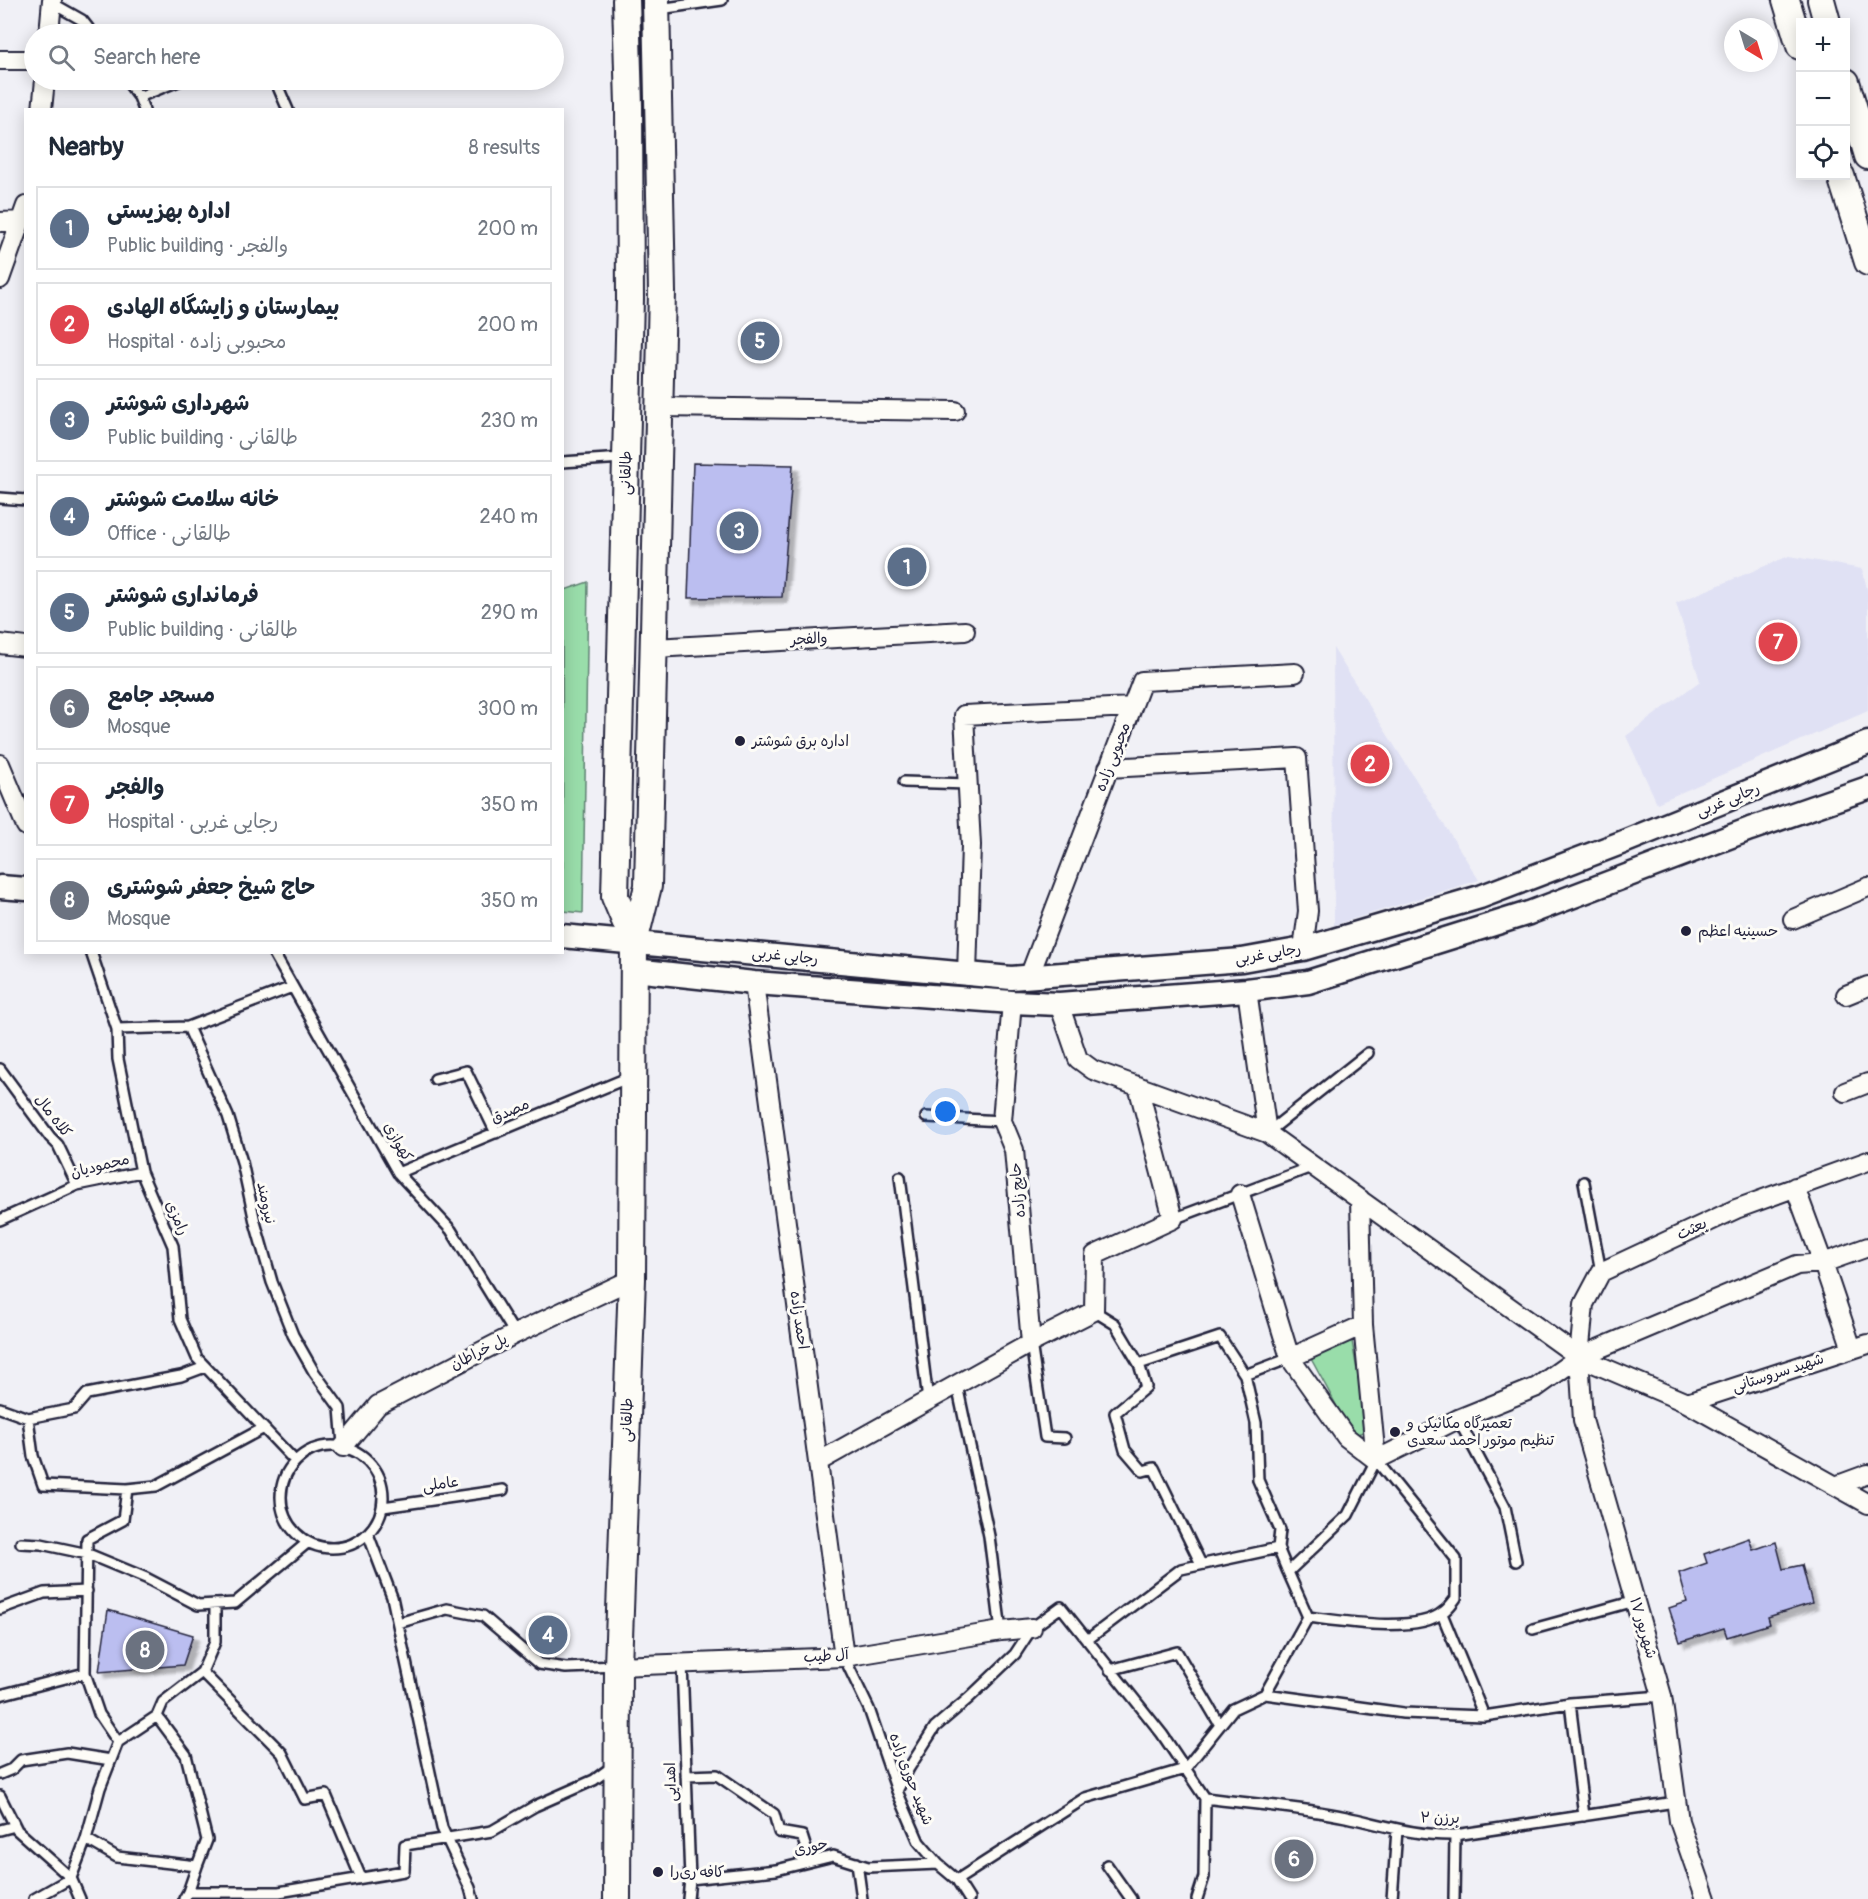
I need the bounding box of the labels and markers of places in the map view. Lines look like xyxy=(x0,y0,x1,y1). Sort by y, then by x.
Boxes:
pin: 5 xyxy=(740,318,780,364)
pin: 3 xyxy=(720,508,758,554)
pin: 1 xyxy=(888,544,926,590)
pin: 7 xyxy=(1758,620,1798,664)
place label: اداره برق شوشتر xyxy=(751,732,849,751)
marker: اداره برق شوشتر xyxy=(733,734,747,748)
pin: 2 xyxy=(1350,742,1390,786)
place label: حسینیه اعظم xyxy=(1698,922,1778,943)
marker: حسینیه اعظم xyxy=(1679,924,1693,938)
place label: تعمیرگاه مکانیکی و تنظیم موتور احمد سعدی xyxy=(1406,1414,1555,1452)
marker: تعمیرگاه مکانیکی و تنظیم موتور احمد سعدی xyxy=(1388,1425,1402,1439)
pin: 4 xyxy=(528,1612,568,1658)
pin: 8 xyxy=(126,1628,164,1672)
pin: 6 xyxy=(1274,1836,1314,1882)
place label: کافه‌ ری‌را xyxy=(670,1863,724,1882)
marker: کافه‌ ری‌را xyxy=(651,1865,665,1879)

